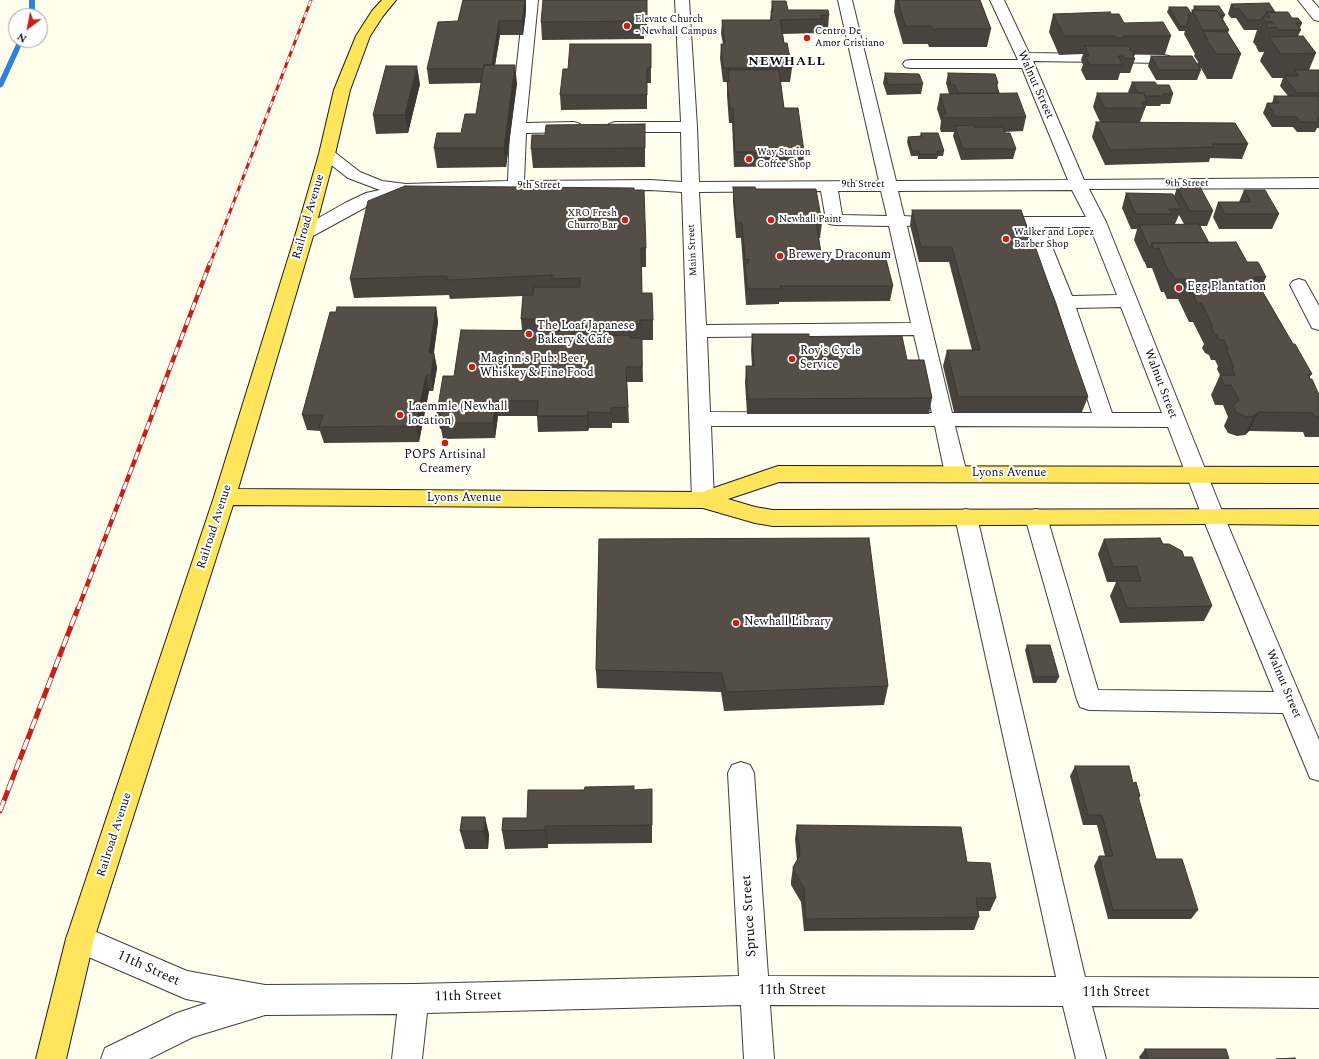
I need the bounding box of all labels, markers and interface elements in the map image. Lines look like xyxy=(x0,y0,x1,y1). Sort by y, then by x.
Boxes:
north arrow xyxy=(8,8,48,48)
place label: Elevate Church - Newhall Campus xyxy=(635,14,717,38)
marker: Elevate Church - Newhall Campus xyxy=(622,21,632,31)
place label: Centro De Amor Cristiano xyxy=(815,26,884,50)
text: N xyxy=(14,28,30,47)
marker: Centro De Amor Cristiano xyxy=(802,33,812,43)
street label: Walnut Street xyxy=(1014,49,1056,121)
district label: NEWHALL xyxy=(748,54,826,70)
place label: Way Station Coffee Shop xyxy=(757,147,811,170)
marker: Way Station Coffee Shop xyxy=(744,154,754,164)
street label: Railroad Avenue xyxy=(290,173,328,261)
street label: 9th Street xyxy=(1165,178,1209,190)
street label: 9th Street xyxy=(841,179,885,191)
street label: 9th Street xyxy=(517,180,561,192)
place label: XRO Fresh Churro Bar xyxy=(567,208,617,232)
place label: Newhall Paint xyxy=(779,214,842,226)
marker: XRO Fresh Churro Bar xyxy=(620,215,630,225)
marker: Newhall Paint xyxy=(766,215,776,225)
street label: Main Street xyxy=(686,224,700,276)
place label: Walker and Lopez Barber Shop xyxy=(1014,227,1094,250)
marker: Walker and Lopez Barber Shop xyxy=(1001,234,1011,244)
place label: Brewery Draconum xyxy=(788,249,891,263)
marker: Brewery Draconum xyxy=(775,251,785,261)
place label: Egg Plantation xyxy=(1187,281,1266,295)
marker: Egg Plantation xyxy=(1174,283,1184,293)
place label: The Loaf Japanese Bakery & Cafe xyxy=(537,320,635,348)
marker: The Loaf Japanese Bakery & Cafe xyxy=(524,329,534,339)
place label: Roy's Cycle Service xyxy=(800,345,861,373)
street label: Walnut Street xyxy=(1140,347,1180,421)
place label: Maginn's Pub: Beer, Whiskey & Fine Food xyxy=(480,353,594,381)
marker: Roy's Cycle Service xyxy=(787,354,797,364)
marker: Maginn's Pub: Beer, Whiskey & Fine Food xyxy=(467,362,477,372)
place label: Laemmle (Newhall location) xyxy=(408,401,507,429)
marker: Laemmle (Newhall location) xyxy=(395,410,405,420)
marker: POPS Artisinal Creamery xyxy=(440,438,450,448)
place label: POPS Artisinal Creamery xyxy=(404,449,486,477)
street label: Lyons Avenue xyxy=(972,467,1046,481)
street label: Railroad Avenue xyxy=(195,483,235,571)
street label: Lyons Avenue xyxy=(427,492,501,506)
place label: Newhall Library xyxy=(744,616,831,630)
marker: Newhall Library xyxy=(731,618,741,628)
street label: Walnut Street xyxy=(1262,647,1304,721)
street label: Railroad Avenue xyxy=(95,791,135,879)
street label: Spruce Street xyxy=(739,874,761,958)
street label: 11th Street xyxy=(114,948,182,990)
street label: 11th Street xyxy=(758,983,826,999)
street label: 11th Street xyxy=(1082,985,1150,1001)
street label: 11th Street xyxy=(434,988,502,1006)

